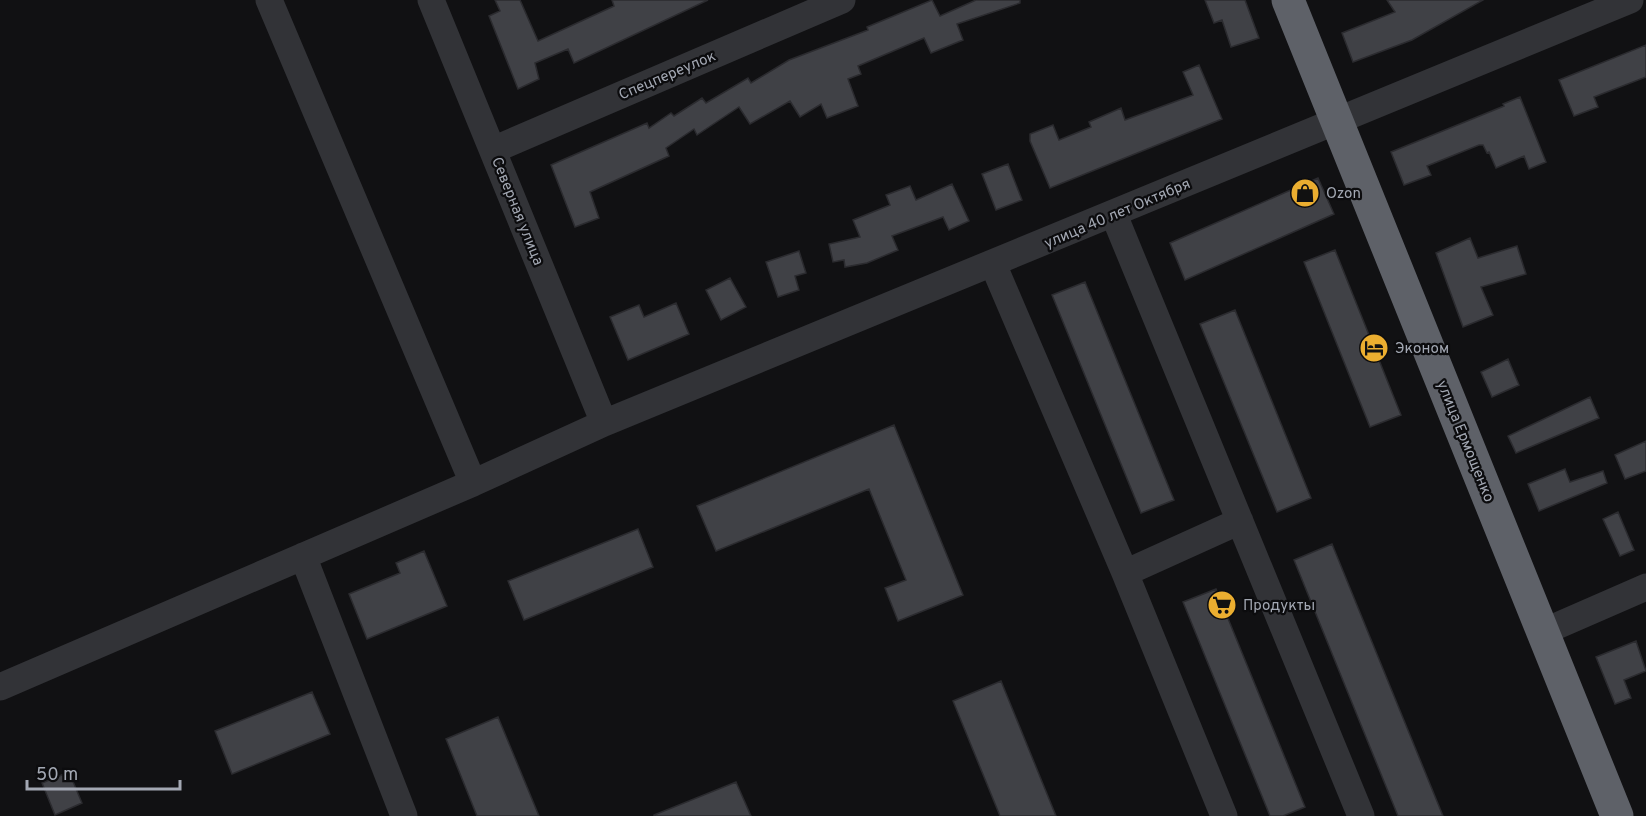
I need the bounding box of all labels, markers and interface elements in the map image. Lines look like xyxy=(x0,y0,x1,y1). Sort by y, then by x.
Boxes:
street label: Спецпереулок xyxy=(616,47,719,105)
street label: Северная улица xyxy=(486,155,547,268)
street label: улица 40 лет Октября xyxy=(1042,175,1194,254)
shop icon: Ozon xyxy=(1289,177,1321,209)
place label: Ozon xyxy=(1326,185,1361,204)
hotel icon: Эконом xyxy=(1358,332,1390,364)
place label: Эконом xyxy=(1395,340,1449,359)
street label: улица Ермощенко xyxy=(1432,378,1498,505)
supermarket icon: Продукты xyxy=(1206,589,1238,621)
place label: Продукты xyxy=(1243,597,1315,616)
scale bar xyxy=(27,753,180,791)
text: 50 m xyxy=(36,764,78,787)

